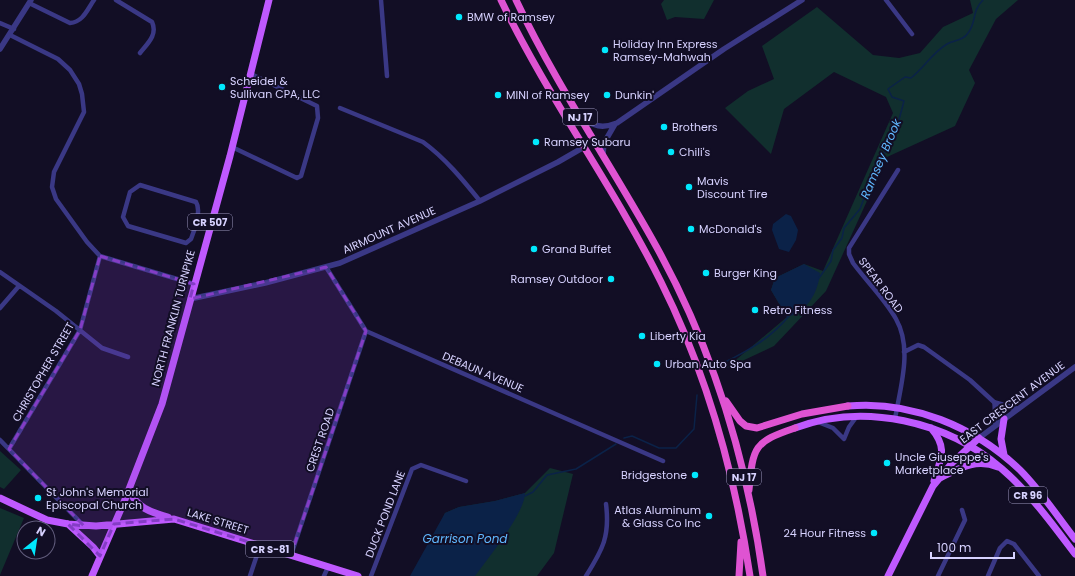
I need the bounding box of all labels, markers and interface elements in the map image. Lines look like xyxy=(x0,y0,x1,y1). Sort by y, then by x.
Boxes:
place label: BMW of Ramsey xyxy=(467,9,555,25)
marker: BMW of Ramsey xyxy=(454,12,464,22)
place label: Holiday Inn Express Ramsey-Mahwah xyxy=(613,36,718,65)
marker: Holiday Inn Express Ramsey-Mahwah xyxy=(600,45,610,55)
place label: Scheidel & Sullivan CPA, LLC xyxy=(230,73,321,102)
marker: Scheidel & Sullivan CPA, LLC xyxy=(217,82,227,92)
place label: MINI of Ramsey xyxy=(506,87,590,103)
place label: Dunkin' xyxy=(615,87,654,103)
marker: MINI of Ramsey xyxy=(493,90,503,100)
marker: Dunkin' xyxy=(602,90,612,100)
road number: NJ 17 xyxy=(563,109,597,125)
water label: Ramsey Brook xyxy=(856,116,905,201)
place label: Brothers xyxy=(672,119,718,135)
marker: Brothers xyxy=(659,122,669,132)
place label: Ramsey Subaru xyxy=(544,134,631,150)
marker: Ramsey Subaru xyxy=(531,137,541,147)
place label: Chili's xyxy=(679,144,710,160)
marker: Chili's xyxy=(666,147,676,157)
place label: Mavis Discount Tire xyxy=(697,173,768,202)
marker: Mavis Discount Tire xyxy=(684,182,694,192)
street label: AIRMOUNT AVENUE xyxy=(340,202,438,258)
road number: CR 507 xyxy=(188,214,232,230)
place label: McDonald's xyxy=(699,221,762,237)
marker: McDonald's xyxy=(686,224,696,234)
place label: Grand Buffet xyxy=(542,241,611,257)
marker: Grand Buffet xyxy=(529,244,539,254)
street label: NORTH FRANKLIN TURNPIKE xyxy=(147,248,199,388)
street label: SPEAR ROAD xyxy=(855,254,907,316)
place label: Burger King xyxy=(714,265,777,281)
marker: Burger King xyxy=(701,268,711,278)
place label: Ramsey Outdoor xyxy=(511,271,603,287)
marker: Ramsey Outdoor xyxy=(606,274,616,284)
place label: Retro Fitness xyxy=(763,302,832,318)
marker: Retro Fitness xyxy=(750,305,760,315)
street label: CHRISTOPHER STREET xyxy=(8,319,78,425)
place label: Liberty Kia xyxy=(650,328,706,344)
marker: Liberty Kia xyxy=(637,331,647,341)
street label: DEBAUN AVENUE xyxy=(440,348,526,396)
place label: Urban Auto Spa xyxy=(665,356,751,372)
street label: EAST CRESCENT AVENUE xyxy=(956,357,1068,447)
marker: Urban Auto Spa xyxy=(652,359,662,369)
street label: CREST ROAD xyxy=(302,406,338,474)
place label: Uncle Giuseppe's Marketplace xyxy=(895,449,989,478)
marker: Uncle Giuseppe's Marketplace xyxy=(882,458,892,468)
place label: Bridgestone xyxy=(621,467,687,483)
street label: DUCK POND LANE xyxy=(361,468,409,560)
road number: NJ 17 xyxy=(727,469,761,485)
marker: Bridgestone xyxy=(690,470,700,480)
place label: St John's Memorial Episcopal Church xyxy=(46,484,148,513)
road number: CR 96 xyxy=(1009,487,1047,503)
marker: St John's Memorial Episcopal Church xyxy=(33,493,43,503)
place label: Atlas Aluminum & Glass Co Inc xyxy=(614,502,701,531)
street label: LAKE STREET xyxy=(185,504,251,538)
marker: Atlas Aluminum & Glass Co Inc xyxy=(704,511,714,521)
north arrow xyxy=(16,520,56,560)
text: N xyxy=(33,522,49,540)
place label: 24 Hour Fitness xyxy=(783,525,866,541)
marker: 24 Hour Fitness xyxy=(869,528,879,538)
water label: Garrison Pond xyxy=(423,530,508,547)
scale bar xyxy=(931,534,1014,560)
text: 100 m xyxy=(937,539,971,556)
road number: CR S-81 xyxy=(246,541,294,557)

